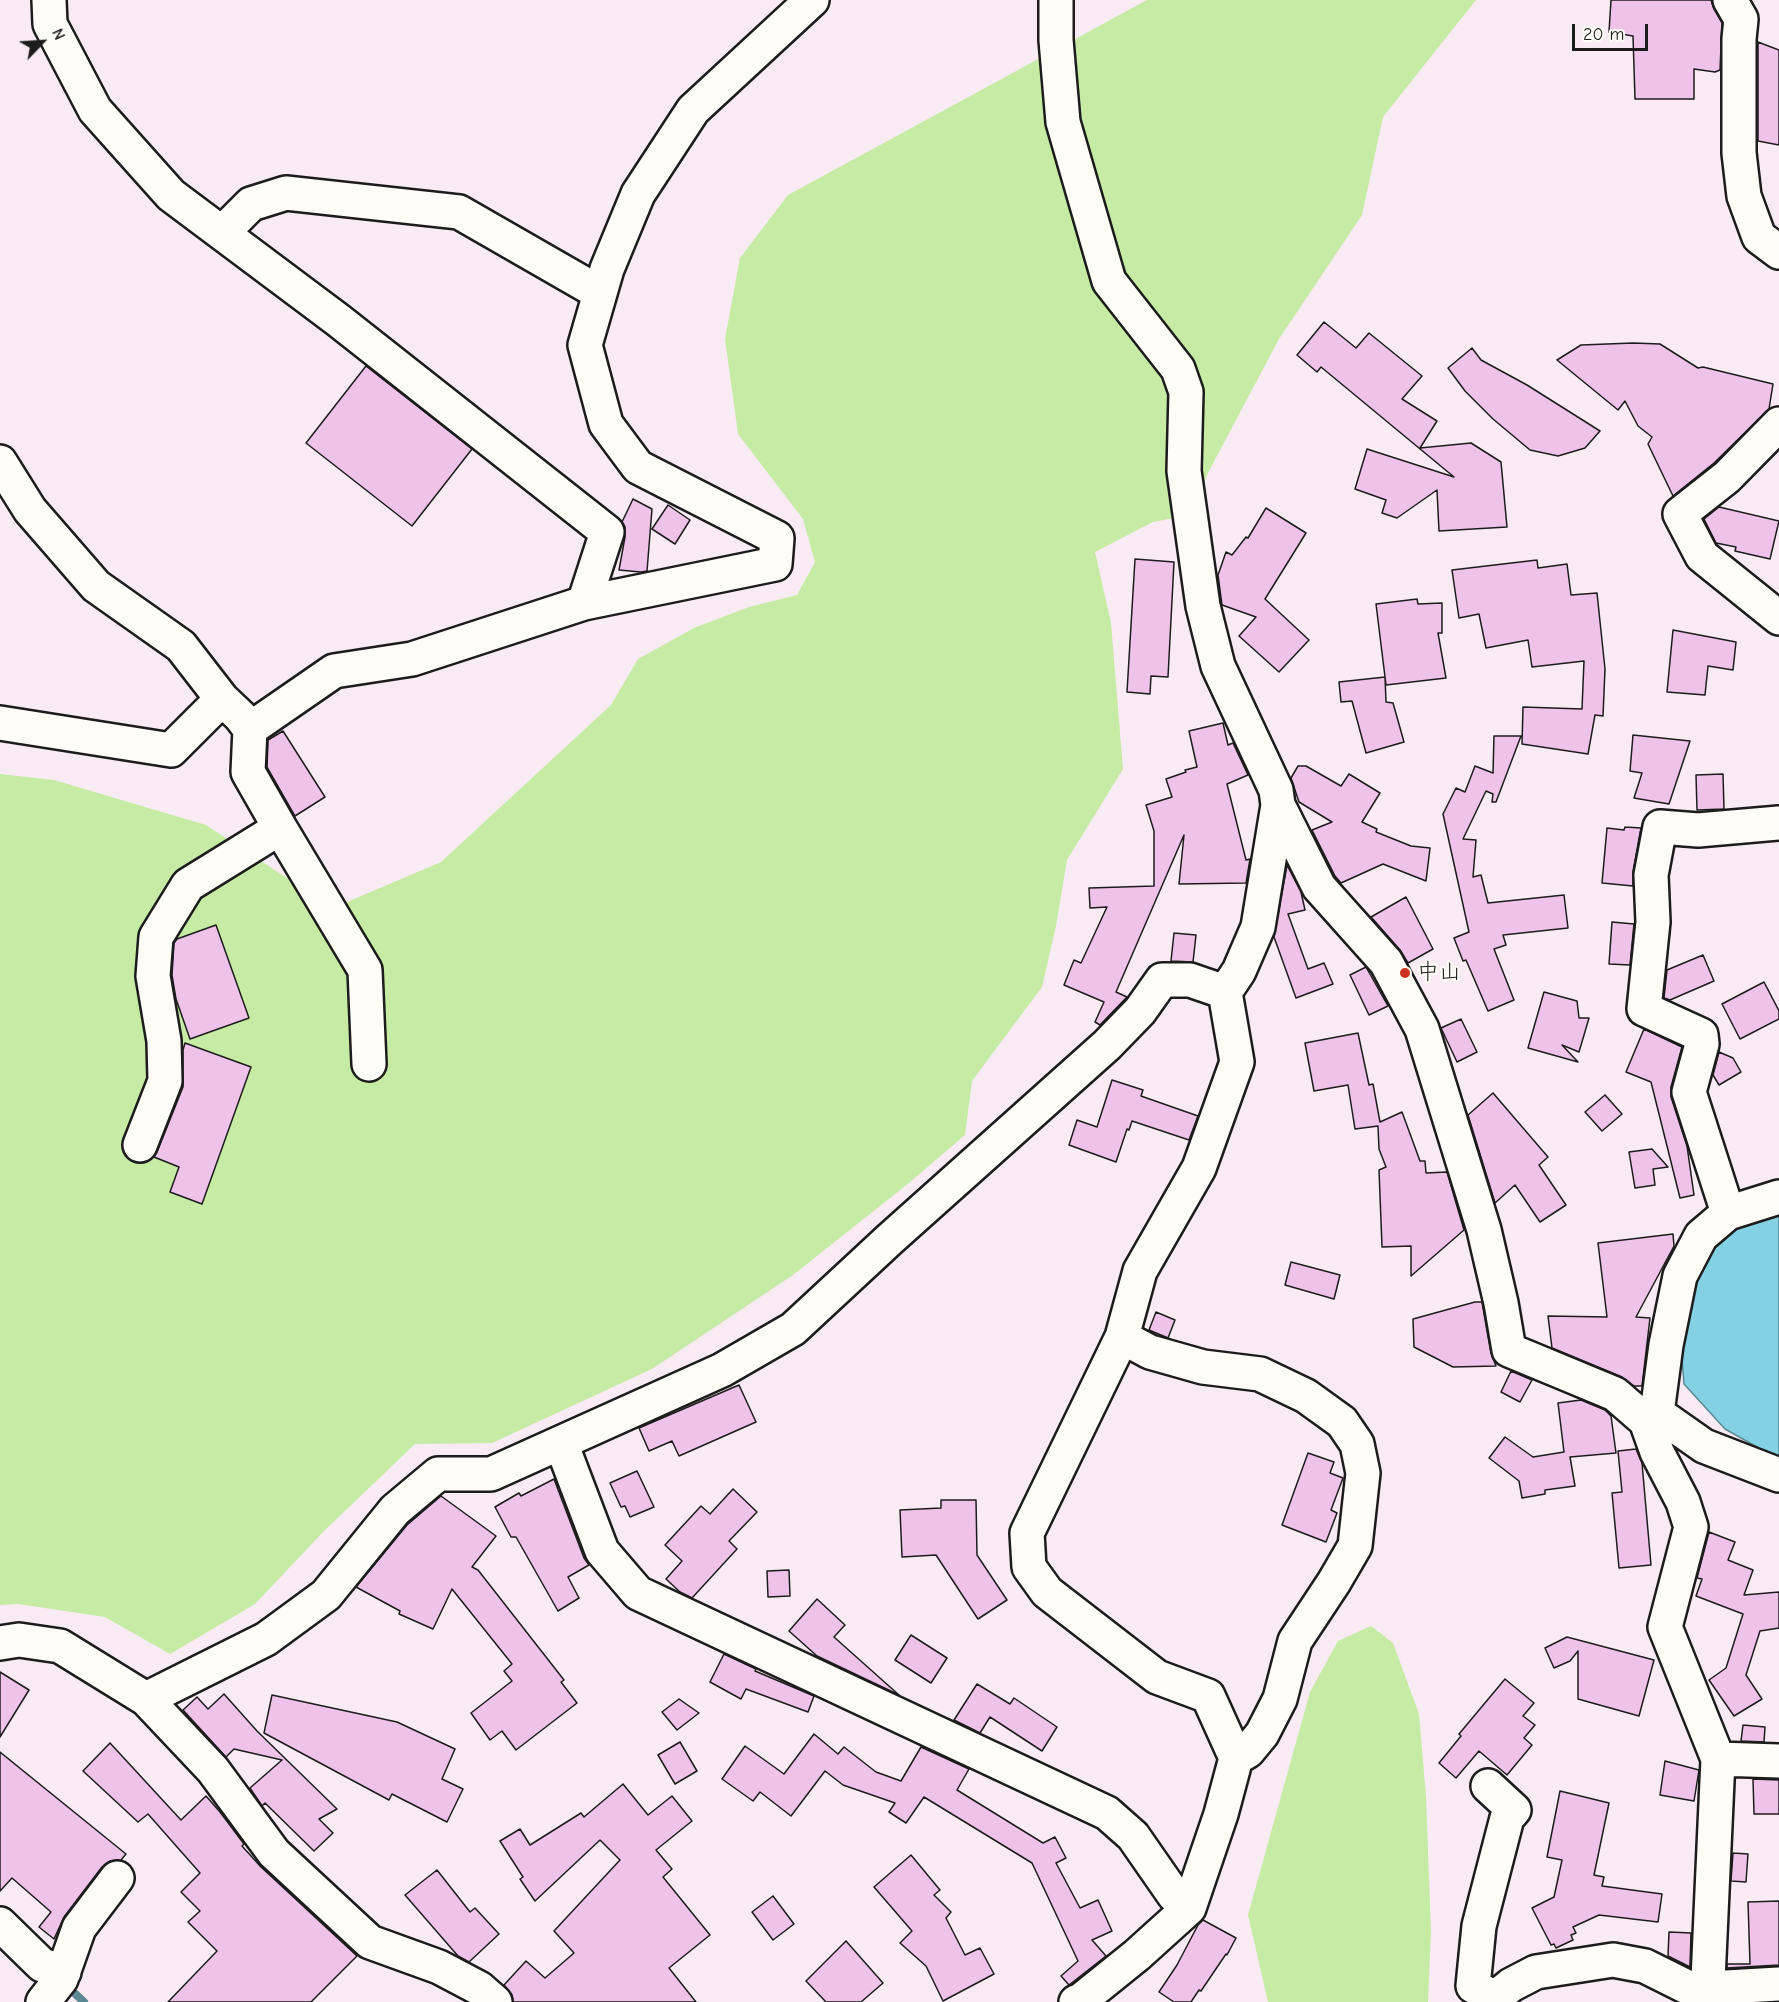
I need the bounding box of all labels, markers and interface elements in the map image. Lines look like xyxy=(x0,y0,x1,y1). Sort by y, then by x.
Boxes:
north arrow xyxy=(12,12,72,72)
scale bar xyxy=(1575,12,1652,50)
text: 20 m xyxy=(1583,24,1624,45)
text: N xyxy=(48,26,69,43)
place label: 中山 xyxy=(1417,960,1461,986)
marker: 中山 xyxy=(1398,966,1412,980)

